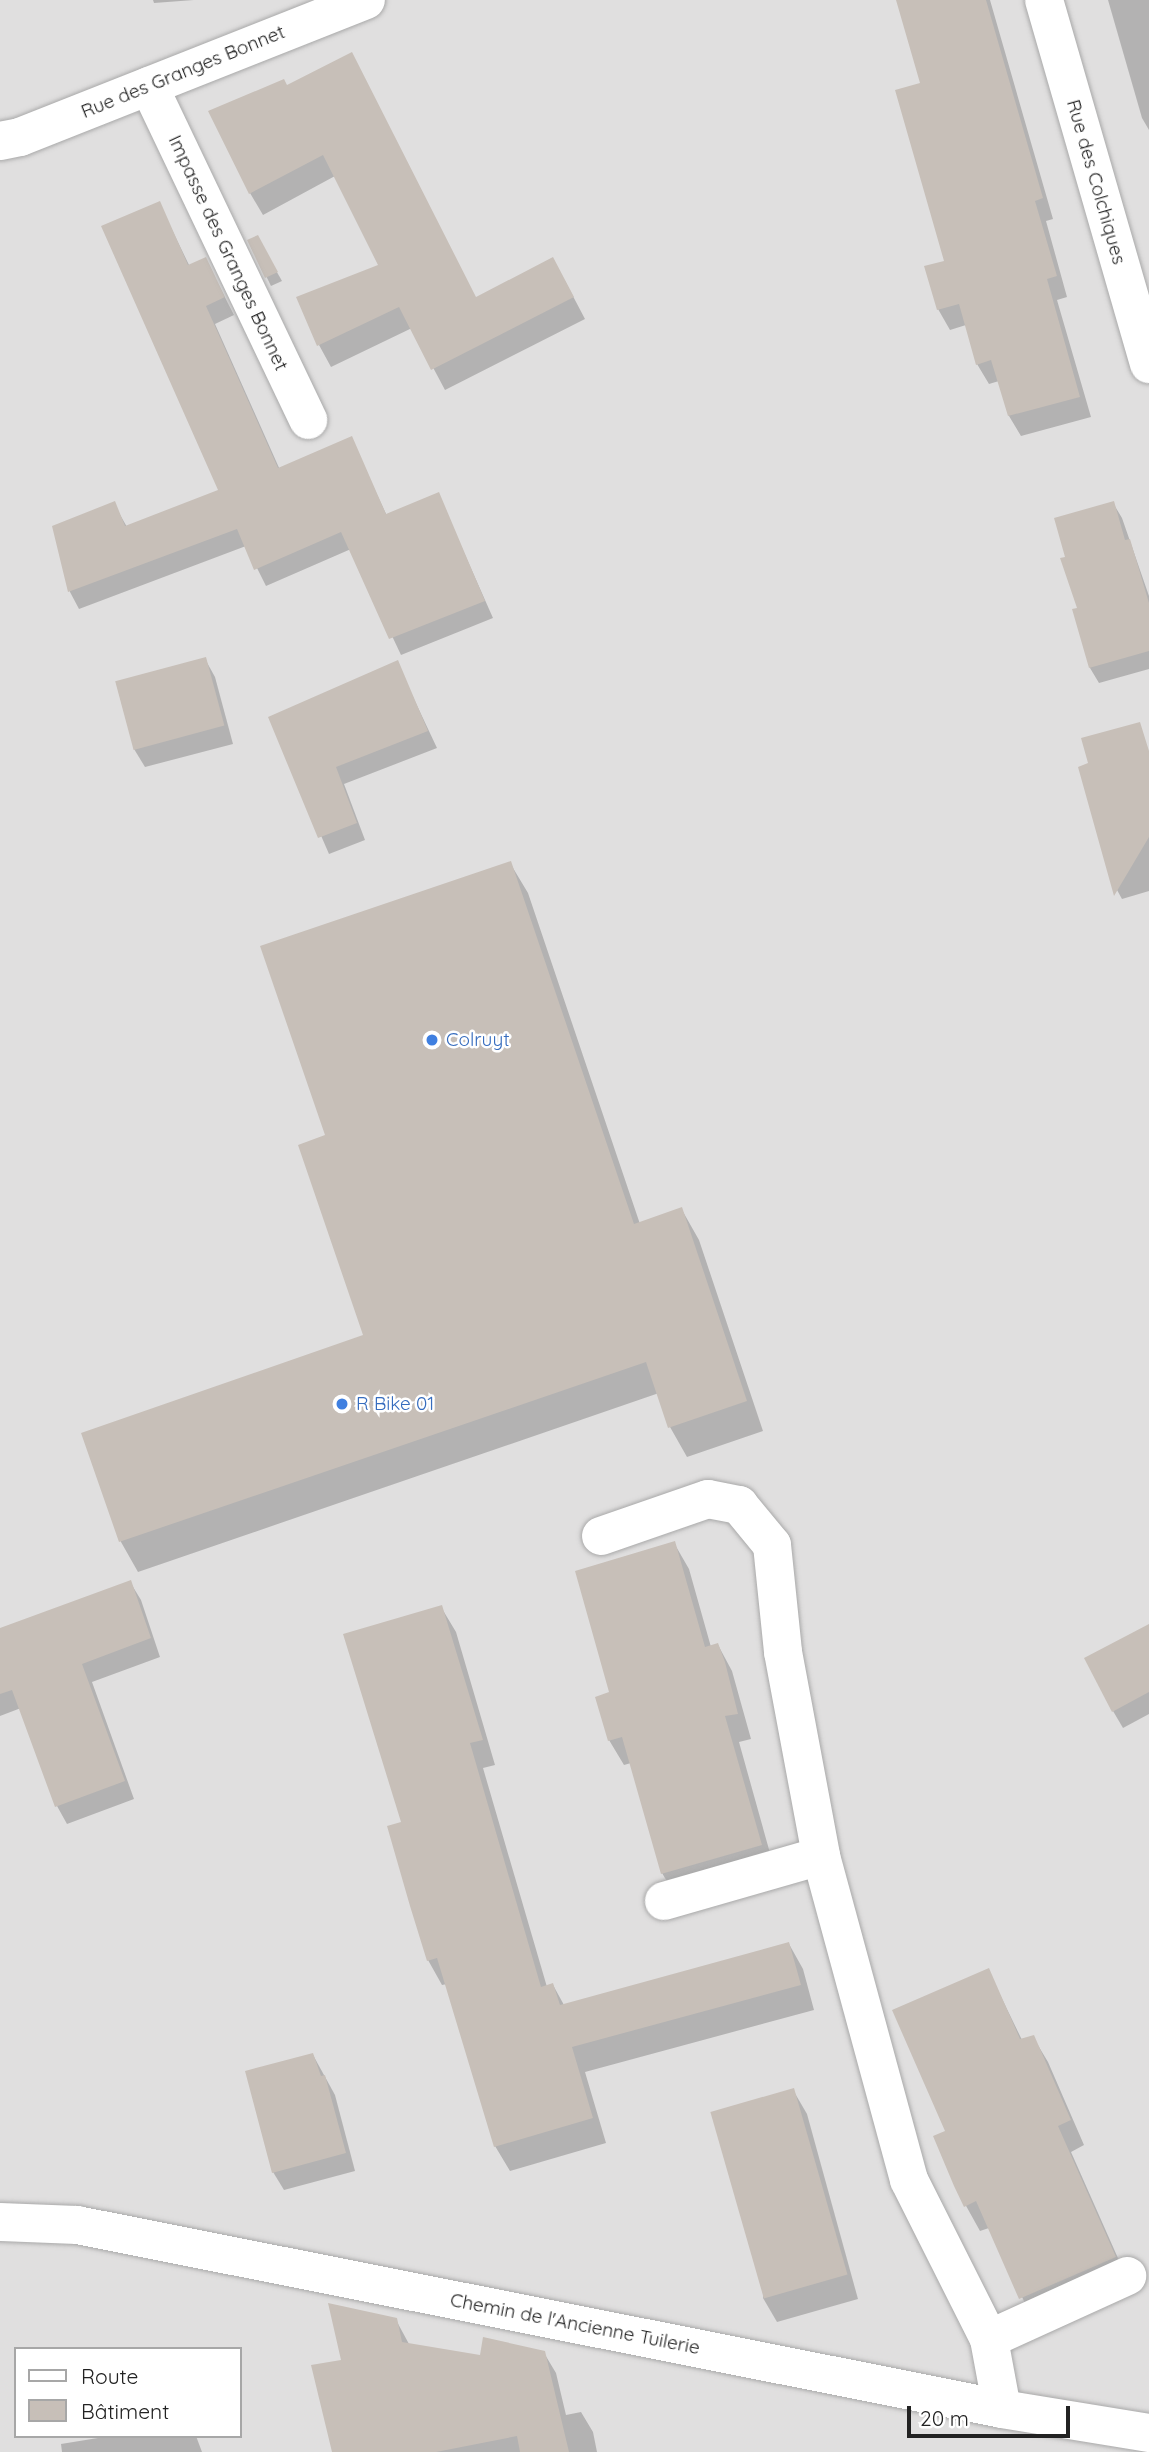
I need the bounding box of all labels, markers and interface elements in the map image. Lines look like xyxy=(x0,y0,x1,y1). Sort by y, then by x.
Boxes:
street label: Rue des Granges Bonnet xyxy=(78,21,288,123)
street label: Rue des Colchiques xyxy=(1062,97,1130,267)
street label: Impasse des Granges Bonnet xyxy=(163,132,293,374)
place label: Colruyt xyxy=(446,1029,510,1051)
marker: Colruyt xyxy=(424,1032,440,1048)
place label: R Bike 01 xyxy=(356,1393,434,1415)
marker: R Bike 01 xyxy=(334,1396,350,1412)
street label: Chemin de l'Ancienne Tuilerie xyxy=(448,2289,702,2359)
legend xyxy=(14,2347,242,2438)
text: Route xyxy=(81,2363,138,2389)
scale bar xyxy=(911,2392,1074,2436)
text: Bâtiment xyxy=(81,2398,169,2424)
text: 20 m xyxy=(920,2405,969,2431)

